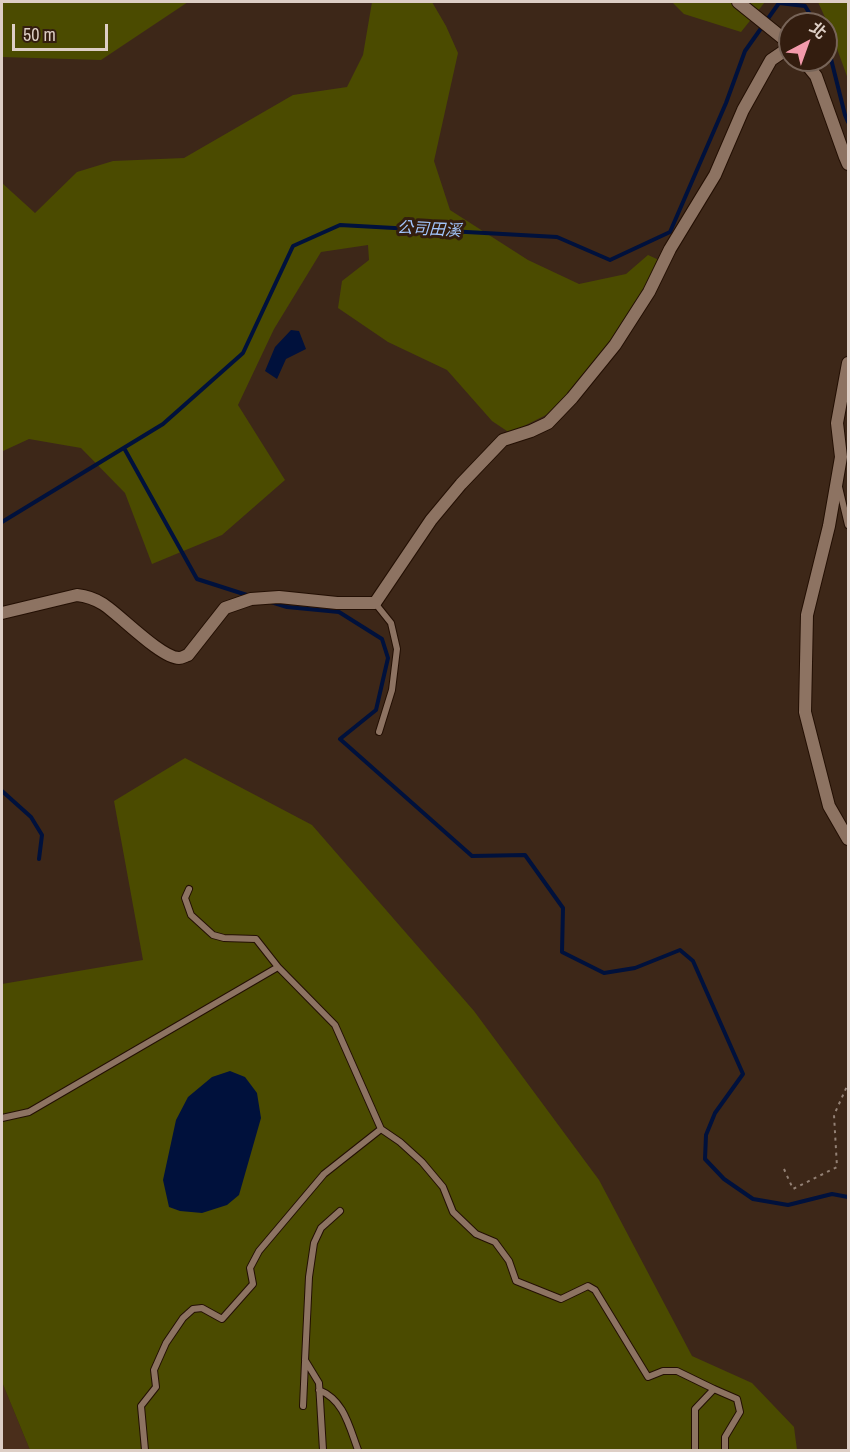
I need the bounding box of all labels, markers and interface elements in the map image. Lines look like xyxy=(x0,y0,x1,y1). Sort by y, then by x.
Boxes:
scale bar xyxy=(15,12,111,50)
north arrow xyxy=(778,12,838,72)
text: 北 xyxy=(805,16,832,43)
text: 50 m xyxy=(23,22,56,47)
water label: 公司田溪 xyxy=(397,219,461,241)

